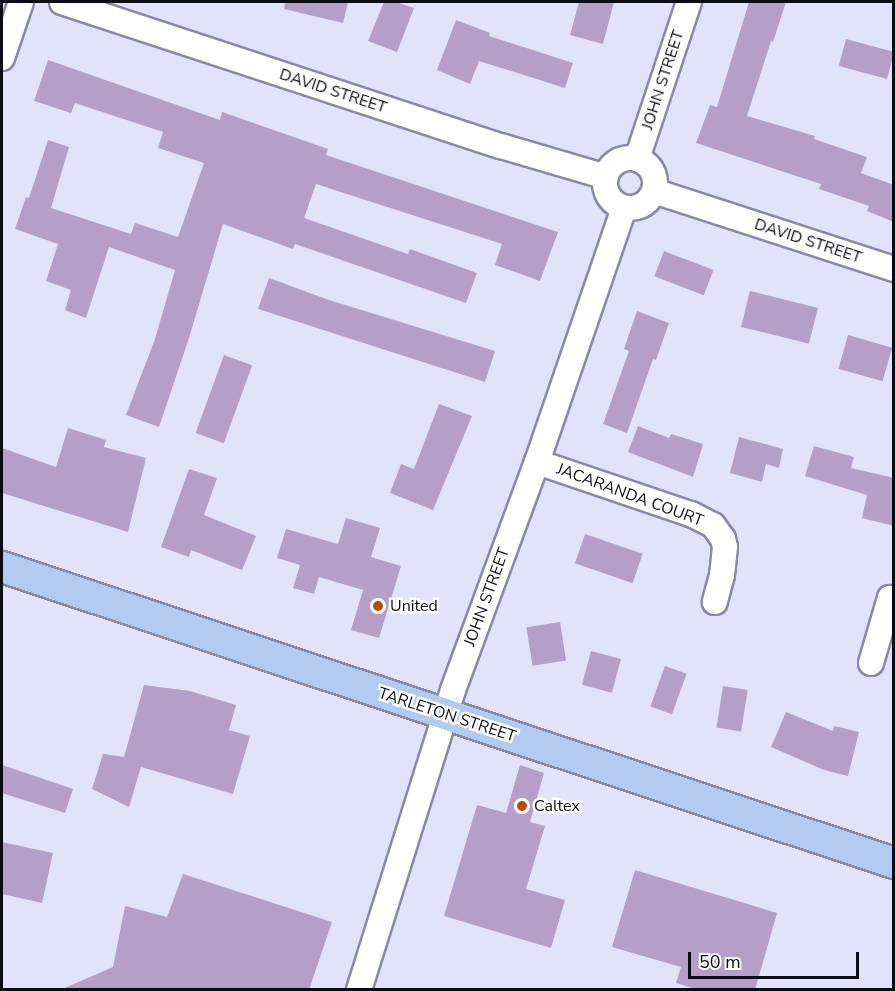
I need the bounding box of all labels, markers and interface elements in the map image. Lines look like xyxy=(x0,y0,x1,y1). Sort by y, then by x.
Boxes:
street label: JOHN STREET xyxy=(638,28,688,132)
street label: DAVID STREET xyxy=(277,65,389,117)
street label: DAVID STREET xyxy=(752,215,864,267)
street label: JACARANDA COURT xyxy=(554,460,706,530)
street label: JOHN STREET xyxy=(460,545,514,649)
place label: United xyxy=(390,596,438,616)
marker: United xyxy=(371,599,385,613)
street label: TARLETON STREET xyxy=(376,684,518,746)
place label: Caltex xyxy=(534,796,580,816)
marker: Caltex xyxy=(515,799,529,813)
scale bar xyxy=(691,940,862,978)
text: 50 m xyxy=(699,950,741,974)

